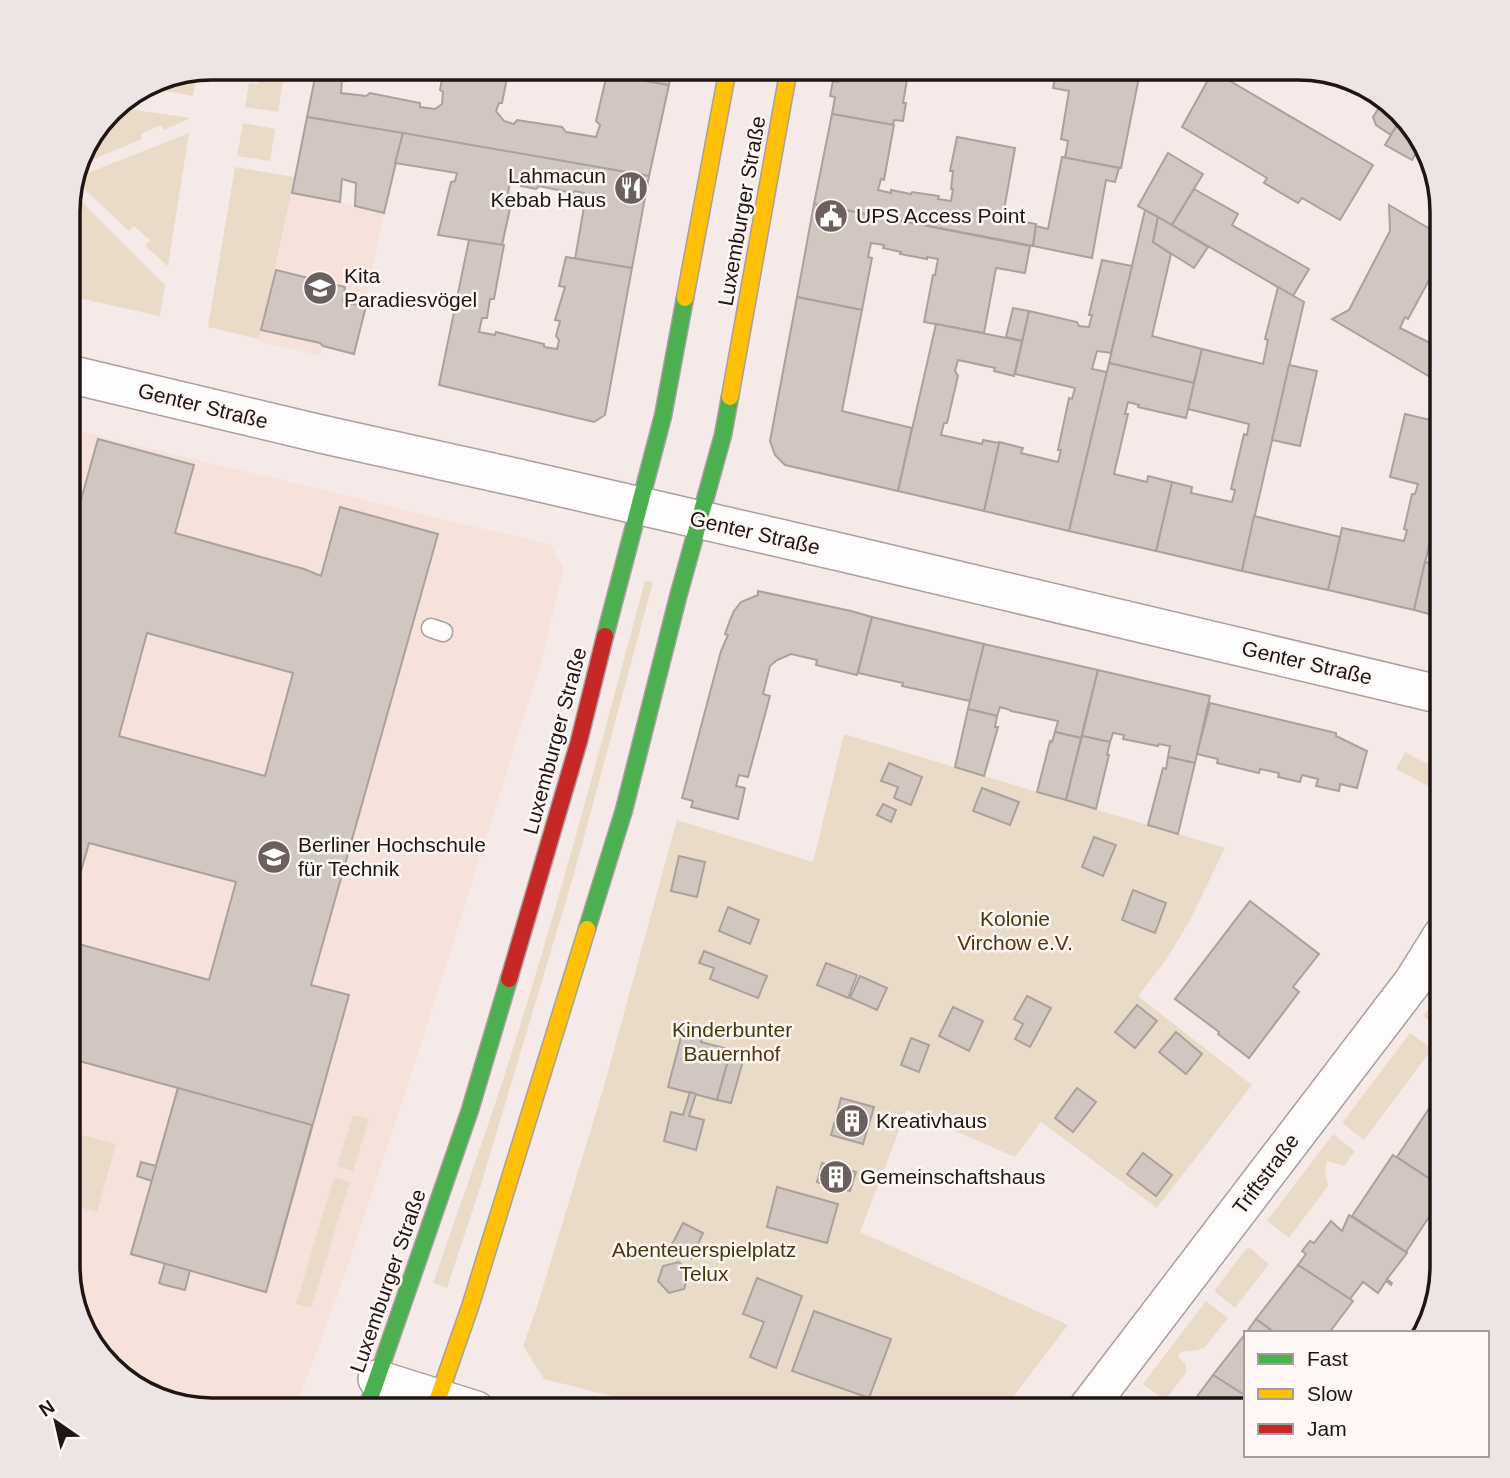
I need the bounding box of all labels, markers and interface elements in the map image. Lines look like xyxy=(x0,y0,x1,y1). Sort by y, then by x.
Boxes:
street label: Luxemburger Straße xyxy=(713,114,770,308)
place label: Lahmacun Kebab Haus xyxy=(490,164,606,211)
restaurant icon: Lahmacun Kebab Haus xyxy=(612,169,650,207)
public building icon: UPS Access Point xyxy=(812,197,850,235)
place label: UPS Access Point xyxy=(856,204,1025,227)
place label: Kita Paradiesvögel xyxy=(344,264,477,311)
school or university icon: Kita Paradiesvögel xyxy=(301,269,339,307)
street label: Genter Straße xyxy=(136,378,270,433)
street label: Genter Straße xyxy=(688,506,823,559)
street label: Genter Straße xyxy=(1240,636,1375,689)
street label: Luxemburger Straße xyxy=(518,645,591,837)
place label: Berliner Hochschule für Technik xyxy=(298,833,486,880)
school or university icon: Berliner Hochschule für Technik xyxy=(255,838,293,876)
park label: Kolonie Virchow e.V. xyxy=(957,907,1073,954)
park label: Kinderbunter Bauernhof xyxy=(672,1018,792,1065)
building icon: Kreativhaus xyxy=(833,1102,871,1140)
place label: Kreativhaus xyxy=(876,1109,987,1132)
street label: Triftstraße xyxy=(1228,1129,1303,1219)
building icon: Gemeinschaftshaus xyxy=(817,1158,855,1196)
place label: Gemeinschaftshaus xyxy=(860,1165,1046,1188)
street label: Luxemburger Straße xyxy=(345,1186,430,1376)
park label: Abenteuerspielplatz Telux xyxy=(612,1238,796,1285)
legend xyxy=(1244,1331,1489,1457)
text: Fast xyxy=(1307,1347,1348,1370)
text: Slow xyxy=(1307,1382,1353,1405)
north arrow xyxy=(21,1387,91,1457)
text: N xyxy=(35,1396,58,1421)
text: Jam xyxy=(1307,1417,1347,1440)

